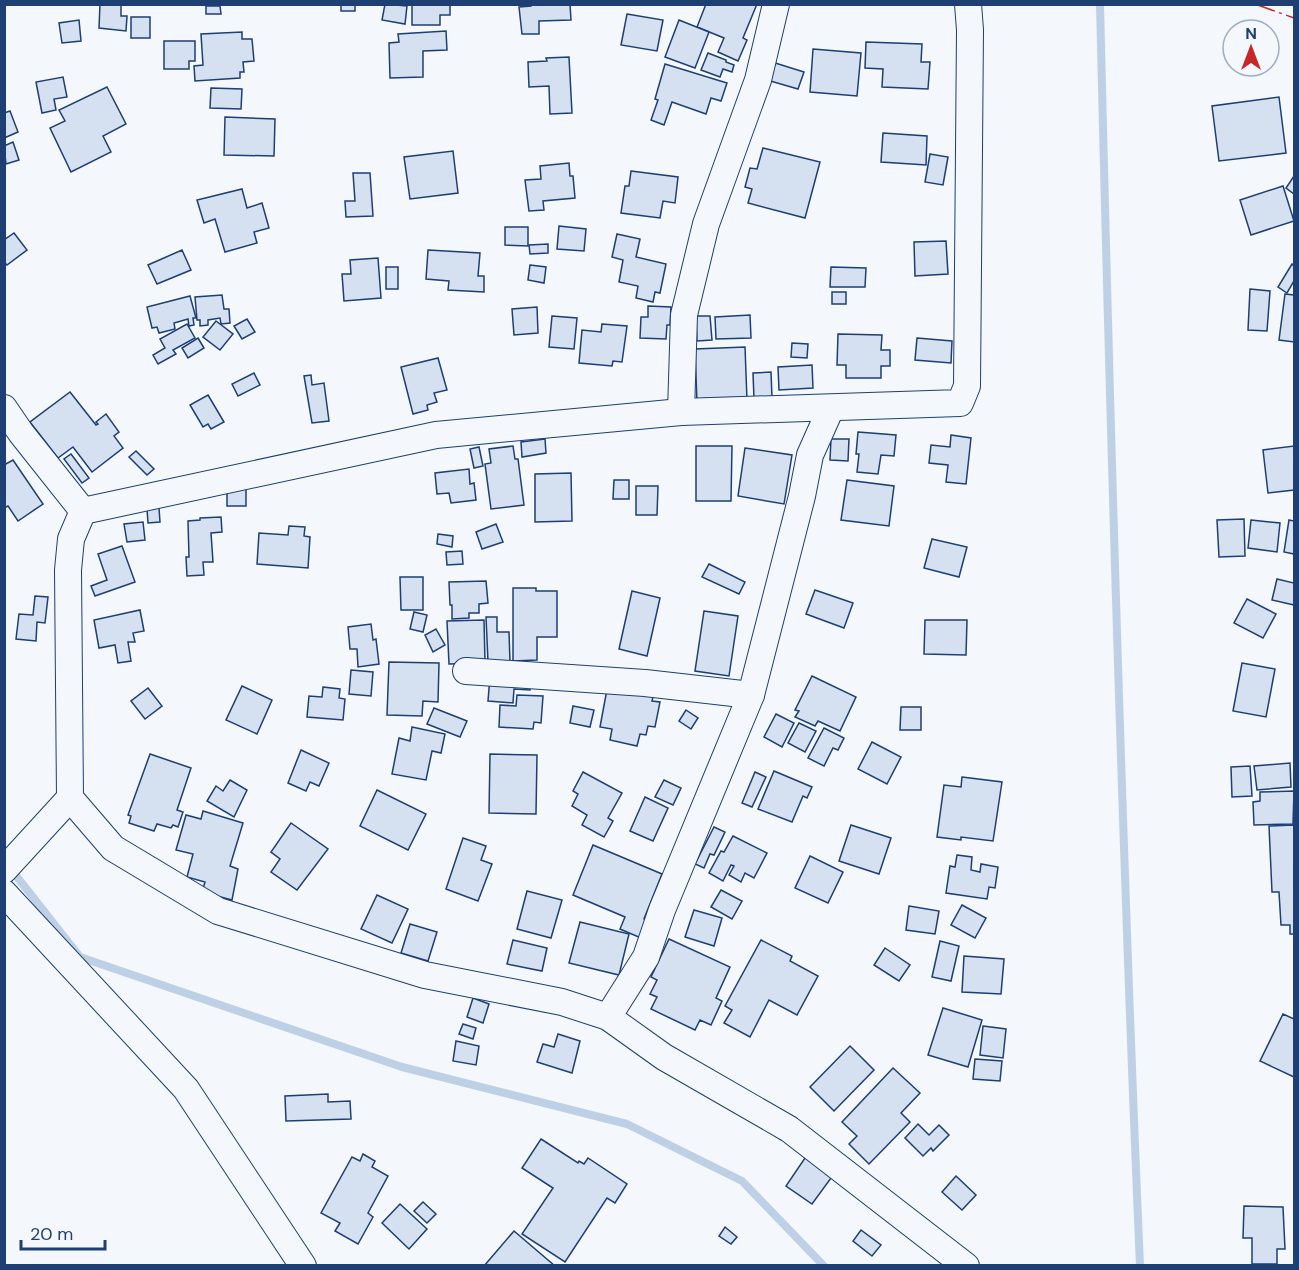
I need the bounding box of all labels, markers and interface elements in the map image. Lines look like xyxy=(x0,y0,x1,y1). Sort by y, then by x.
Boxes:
north arrow xyxy=(1221,18,1281,78)
text: N xyxy=(1245,23,1257,44)
scale bar xyxy=(21,1213,105,1251)
text: 20 m xyxy=(30,1222,73,1246)

